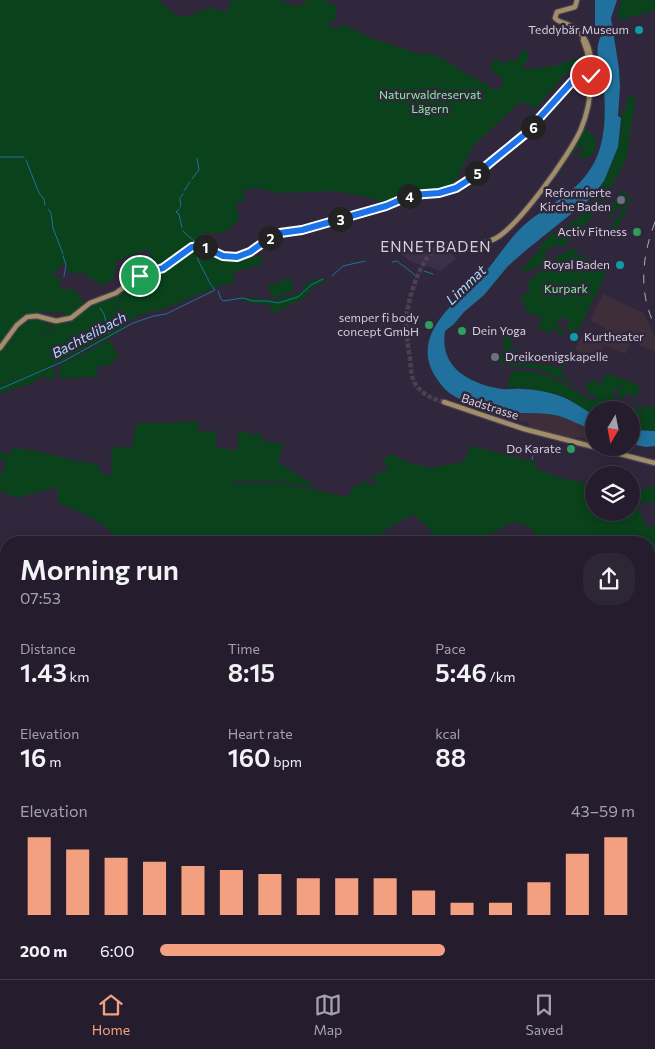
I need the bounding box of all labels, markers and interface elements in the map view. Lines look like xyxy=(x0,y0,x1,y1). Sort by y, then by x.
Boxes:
place label: Teddybär Museum xyxy=(528,22,629,36)
marker: Teddybär Museum xyxy=(633,24,645,36)
pin xyxy=(570,55,612,97)
icon: check xyxy=(577,62,605,90)
park label: Naturwaldreservat Lägern xyxy=(379,87,481,115)
pin: 6 xyxy=(520,114,546,140)
text: 6 xyxy=(529,119,538,136)
pin: 5 xyxy=(464,160,490,186)
text: 5 xyxy=(473,165,482,182)
pin: 4 xyxy=(396,184,422,208)
place label: Reformierte Kirche Baden xyxy=(540,185,611,213)
text: 4 xyxy=(405,188,414,205)
marker: Reformierte Kirche Baden xyxy=(615,194,627,206)
pin: 3 xyxy=(328,206,352,232)
text: 3 xyxy=(336,211,345,228)
place label: Activ Fitness xyxy=(558,224,627,238)
pin: 2 xyxy=(258,226,282,250)
marker: Activ Fitness xyxy=(631,226,643,238)
text: 2 xyxy=(267,230,274,247)
pin: 1 xyxy=(192,234,218,260)
district label: ENNETBADEN xyxy=(380,237,492,255)
text: 1 xyxy=(202,239,209,256)
pin xyxy=(119,255,161,297)
place label: Royal Baden xyxy=(544,257,610,271)
marker: Royal Baden xyxy=(614,259,626,271)
water label: Limmat xyxy=(442,261,489,308)
icon: arrive xyxy=(126,262,154,290)
park label: Kurpark xyxy=(544,281,589,295)
water label: Bachtelibach xyxy=(49,308,129,361)
place label: semper fi body concept GmbH xyxy=(337,310,419,338)
marker: semper fi body concept GmbH xyxy=(423,319,435,331)
place label: Dein Yoga xyxy=(472,323,526,337)
marker: Dein Yoga xyxy=(456,325,468,337)
place label: Kurtheater xyxy=(584,329,644,343)
marker: Kurtheater xyxy=(568,331,580,343)
place label: Dreikoenigskapelle xyxy=(505,349,608,363)
marker: Dreikoenigskapelle xyxy=(489,351,501,363)
street label: Badstrasse xyxy=(460,390,521,422)
north arrow xyxy=(585,401,640,456)
map controls xyxy=(585,401,640,521)
place label: Do Karate xyxy=(506,441,561,455)
marker: Do Karate xyxy=(565,443,577,455)
button: layers xyxy=(585,466,640,521)
text: Morning run xyxy=(20,552,179,586)
button: share xyxy=(583,553,635,605)
text: 07:53 xyxy=(20,588,61,607)
text: Distance xyxy=(20,640,76,657)
text: Time xyxy=(228,640,260,657)
text: Pace xyxy=(435,640,466,657)
text: 1.43 xyxy=(20,657,67,687)
text: 8:15 xyxy=(228,657,275,687)
text: 5:46 xyxy=(435,657,487,687)
text: km xyxy=(67,668,89,685)
text: /km xyxy=(487,668,516,685)
text: Elevation xyxy=(20,725,79,742)
text: Heart rate xyxy=(228,725,293,742)
text: kcal xyxy=(435,725,460,742)
text: 16 xyxy=(20,742,46,772)
text: 160 xyxy=(228,742,271,772)
text: 88 xyxy=(435,742,466,772)
text: m xyxy=(46,753,61,770)
text: bpm xyxy=(271,753,302,770)
text: Elevation xyxy=(20,801,88,820)
text: 43–59 m xyxy=(571,801,635,820)
text: 200 m xyxy=(20,941,67,960)
text: 6:00 xyxy=(100,941,134,960)
tab: Home xyxy=(92,991,130,1038)
tab: Map xyxy=(313,991,342,1038)
tab: Saved xyxy=(526,991,563,1038)

